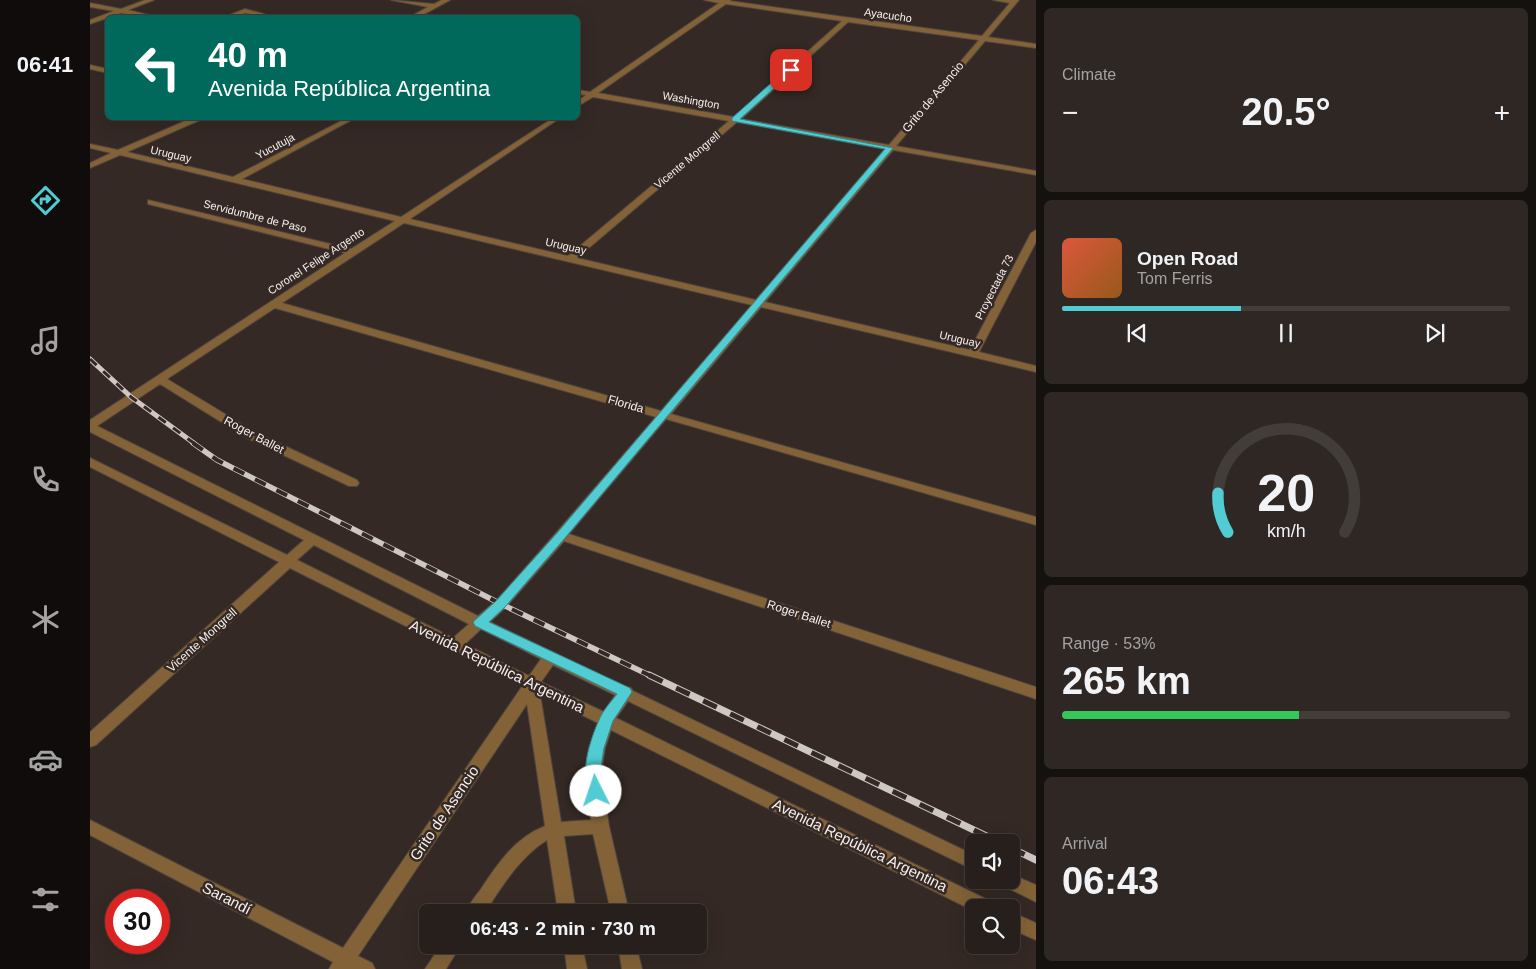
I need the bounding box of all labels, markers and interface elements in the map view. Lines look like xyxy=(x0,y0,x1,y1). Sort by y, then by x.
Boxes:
street label: Ayacucho xyxy=(863,6,913,24)
icon: left xyxy=(125,35,190,100)
text: 40 m xyxy=(208,35,288,74)
pin xyxy=(770,49,812,91)
text: 06:41 xyxy=(17,52,73,77)
icon: arrive xyxy=(777,56,805,84)
street label: Grito de Asencio xyxy=(899,59,967,135)
text: Climate xyxy=(1062,66,1116,83)
text: Avenida República Argentina xyxy=(208,76,490,101)
street label: Washington xyxy=(662,89,720,111)
text: 20.5° xyxy=(1241,91,1331,133)
text: − xyxy=(1062,97,1078,128)
text: + xyxy=(1494,97,1510,128)
street label: Vicente Mongrell xyxy=(652,129,722,191)
street label: Yucutuja xyxy=(254,130,297,161)
street label: Uruguay xyxy=(149,143,193,165)
icon: directions xyxy=(28,183,63,218)
street label: Servidumbre de Paso xyxy=(202,197,308,235)
street label: Coronel Felipe Argento xyxy=(266,225,366,297)
street label: Uruguay xyxy=(544,235,588,257)
text: Open Road xyxy=(1137,248,1238,269)
street label: Proyectada 73 xyxy=(973,253,1015,321)
text: Tom Ferris xyxy=(1137,270,1213,287)
icon: previous xyxy=(1123,319,1151,347)
icon: pause xyxy=(1272,319,1300,347)
icon: next xyxy=(1421,319,1449,347)
icon: music xyxy=(28,323,63,358)
street label: Uruguay xyxy=(938,328,982,350)
street label: Florida xyxy=(606,392,646,416)
street label: Roger Ballet xyxy=(222,413,287,457)
icon: phone xyxy=(28,462,63,497)
text: 20 xyxy=(1257,464,1315,522)
text: km/h xyxy=(1267,521,1305,541)
street label: Roger Ballet xyxy=(765,597,833,631)
icon: climate xyxy=(28,602,63,637)
street label: Vicente Mongrell xyxy=(164,605,240,675)
street label: Avenida República Argentina xyxy=(407,616,588,716)
text: Range · 53% xyxy=(1062,635,1155,652)
text: 265 km xyxy=(1062,660,1191,702)
icon: car xyxy=(28,742,63,777)
street label: Grito de Asencio xyxy=(406,763,482,863)
position arrow xyxy=(569,764,621,816)
street label: Avenida República Argentina xyxy=(770,795,951,895)
map controls xyxy=(965,834,1020,954)
button: sound xyxy=(965,834,1020,889)
text: Arrival xyxy=(1062,835,1107,852)
text: 06:43 xyxy=(1062,860,1159,902)
street label: Sarandí xyxy=(200,878,255,918)
icon: filters xyxy=(28,882,63,917)
speed limit sign: 30 xyxy=(105,889,170,954)
button: search xyxy=(965,899,1020,954)
text: 06:43 · 2 min · 730 m xyxy=(470,918,656,939)

